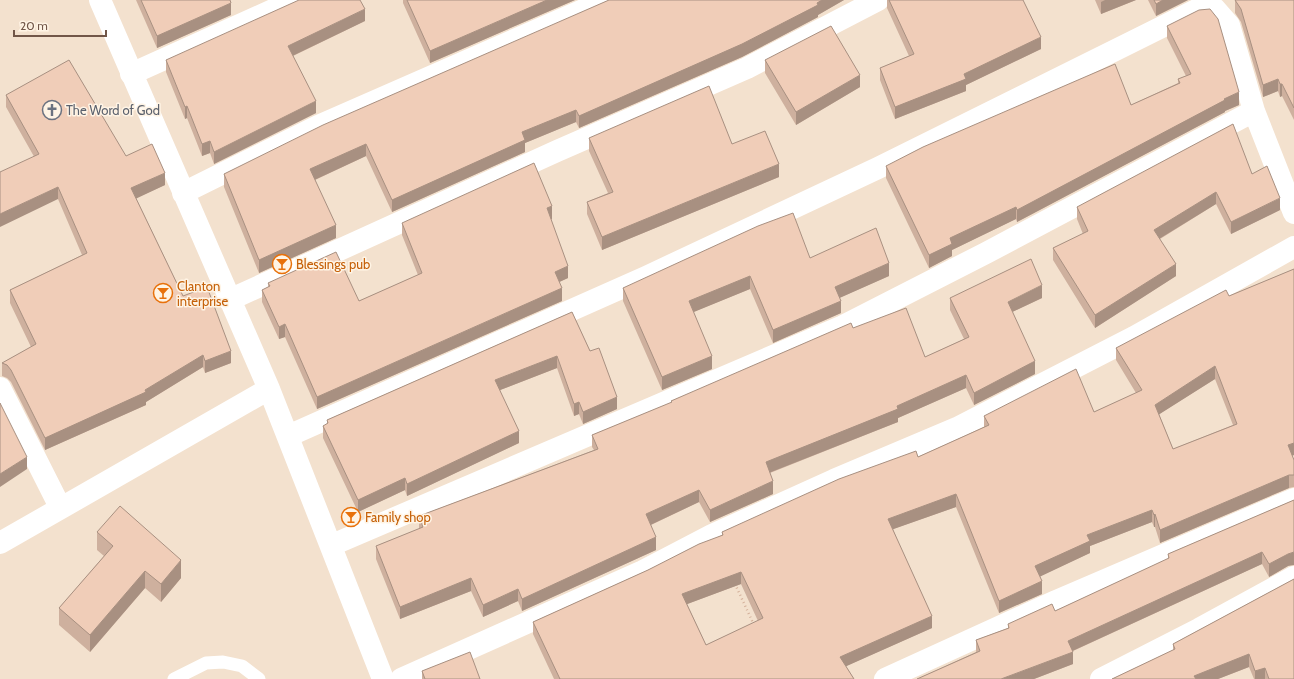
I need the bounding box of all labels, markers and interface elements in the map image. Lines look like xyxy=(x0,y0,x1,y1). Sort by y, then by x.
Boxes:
scale bar xyxy=(14,12,106,38)
text: 20 m xyxy=(20,18,48,33)
church icon: The Word of God xyxy=(41,99,63,121)
place label: The Word of God xyxy=(66,102,160,118)
bar icon: Blessings pub xyxy=(271,253,293,275)
place label: Blessings pub xyxy=(296,256,370,272)
place label: Clanton interprise xyxy=(177,278,228,309)
bar icon: Clanton interprise xyxy=(152,282,174,304)
bar icon: Family shop xyxy=(340,506,362,528)
place label: Family shop xyxy=(365,509,431,525)

